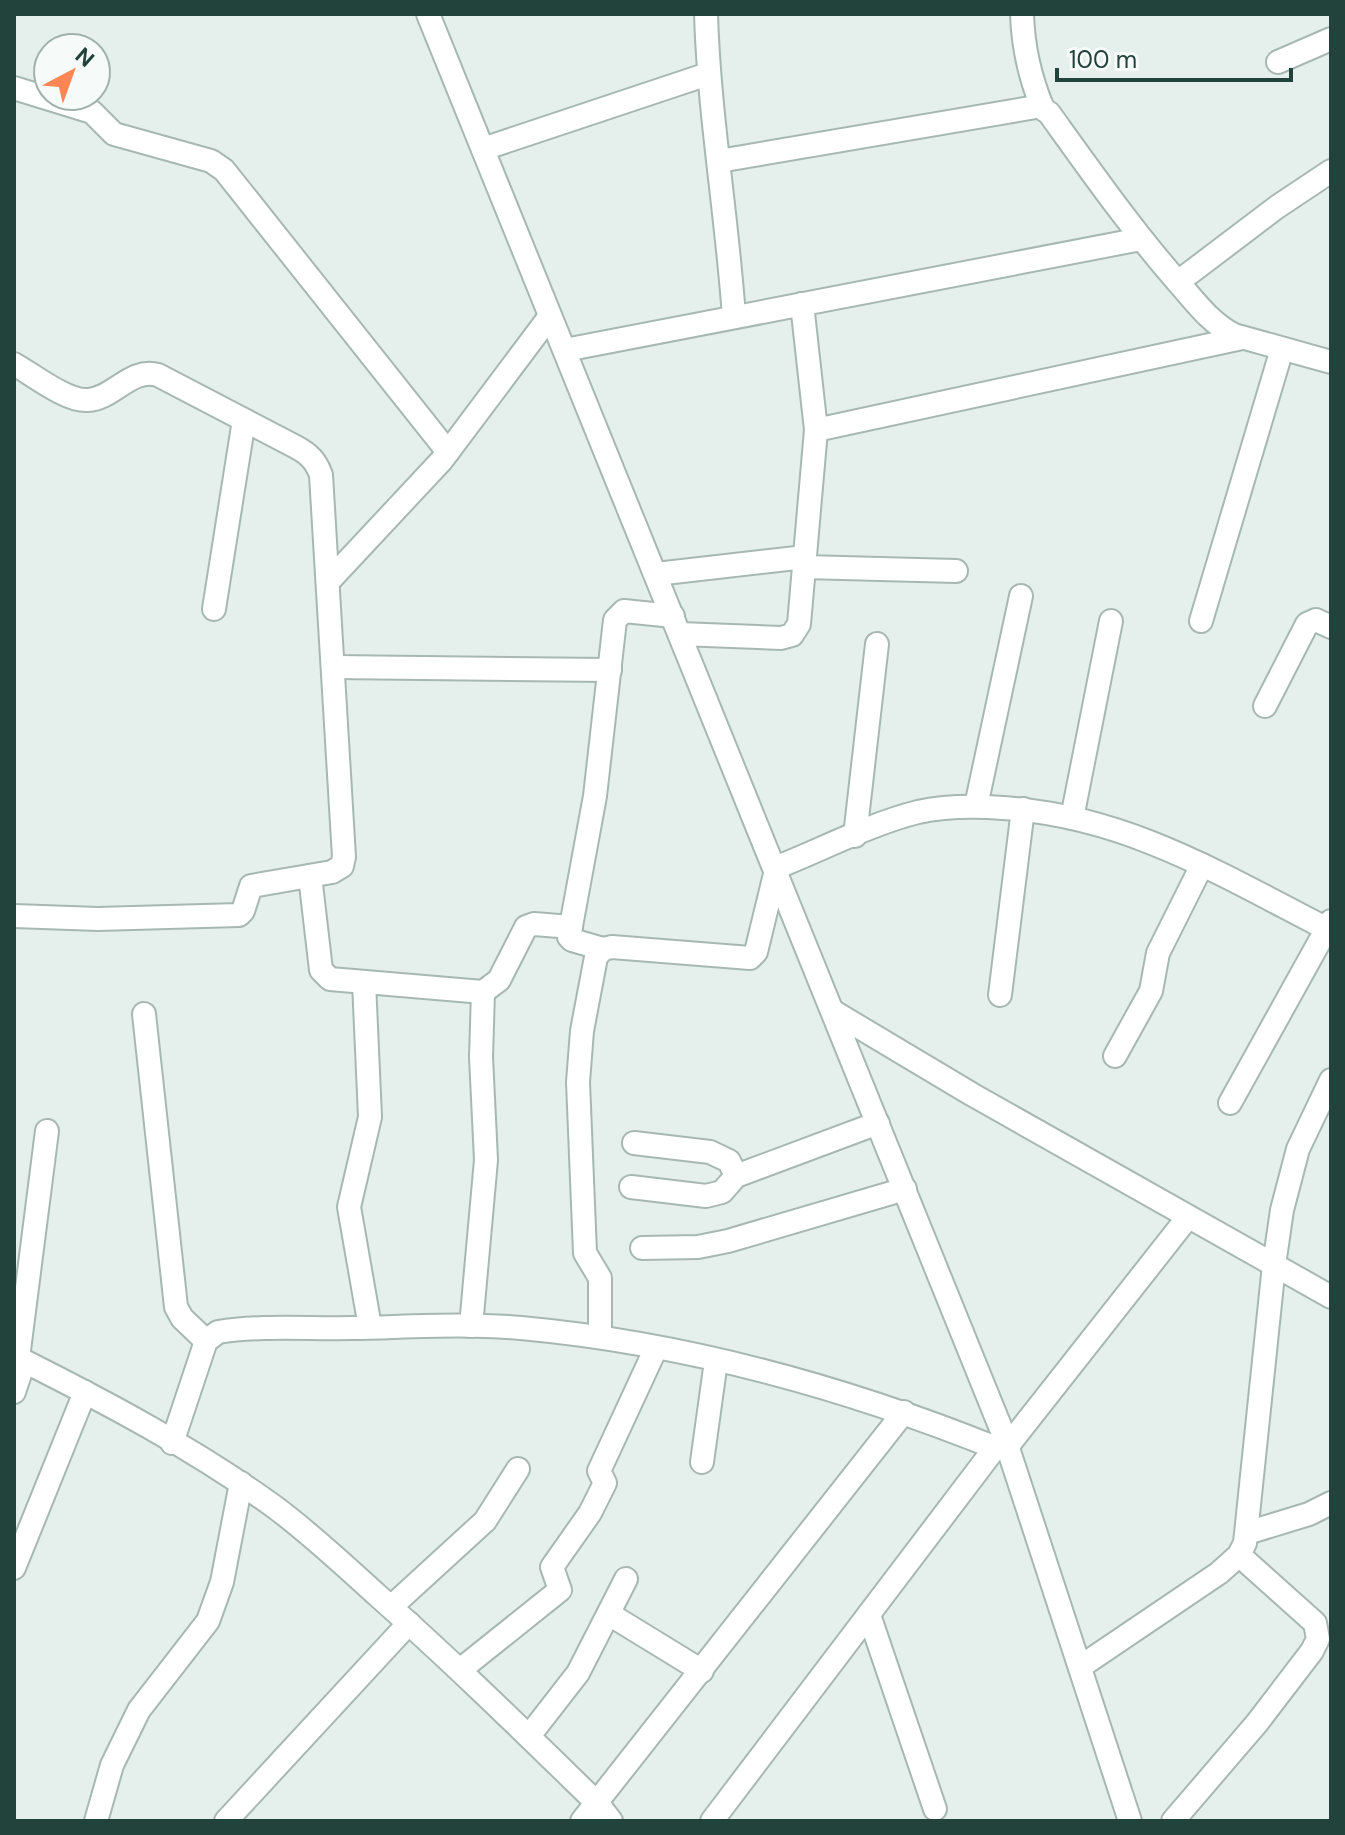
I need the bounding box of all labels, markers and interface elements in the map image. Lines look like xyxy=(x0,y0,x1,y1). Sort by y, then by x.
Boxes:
north arrow xyxy=(32,32,112,112)
scale bar xyxy=(1057,32,1291,82)
text: N xyxy=(69,41,100,73)
text: 100 m xyxy=(1069,44,1137,75)

